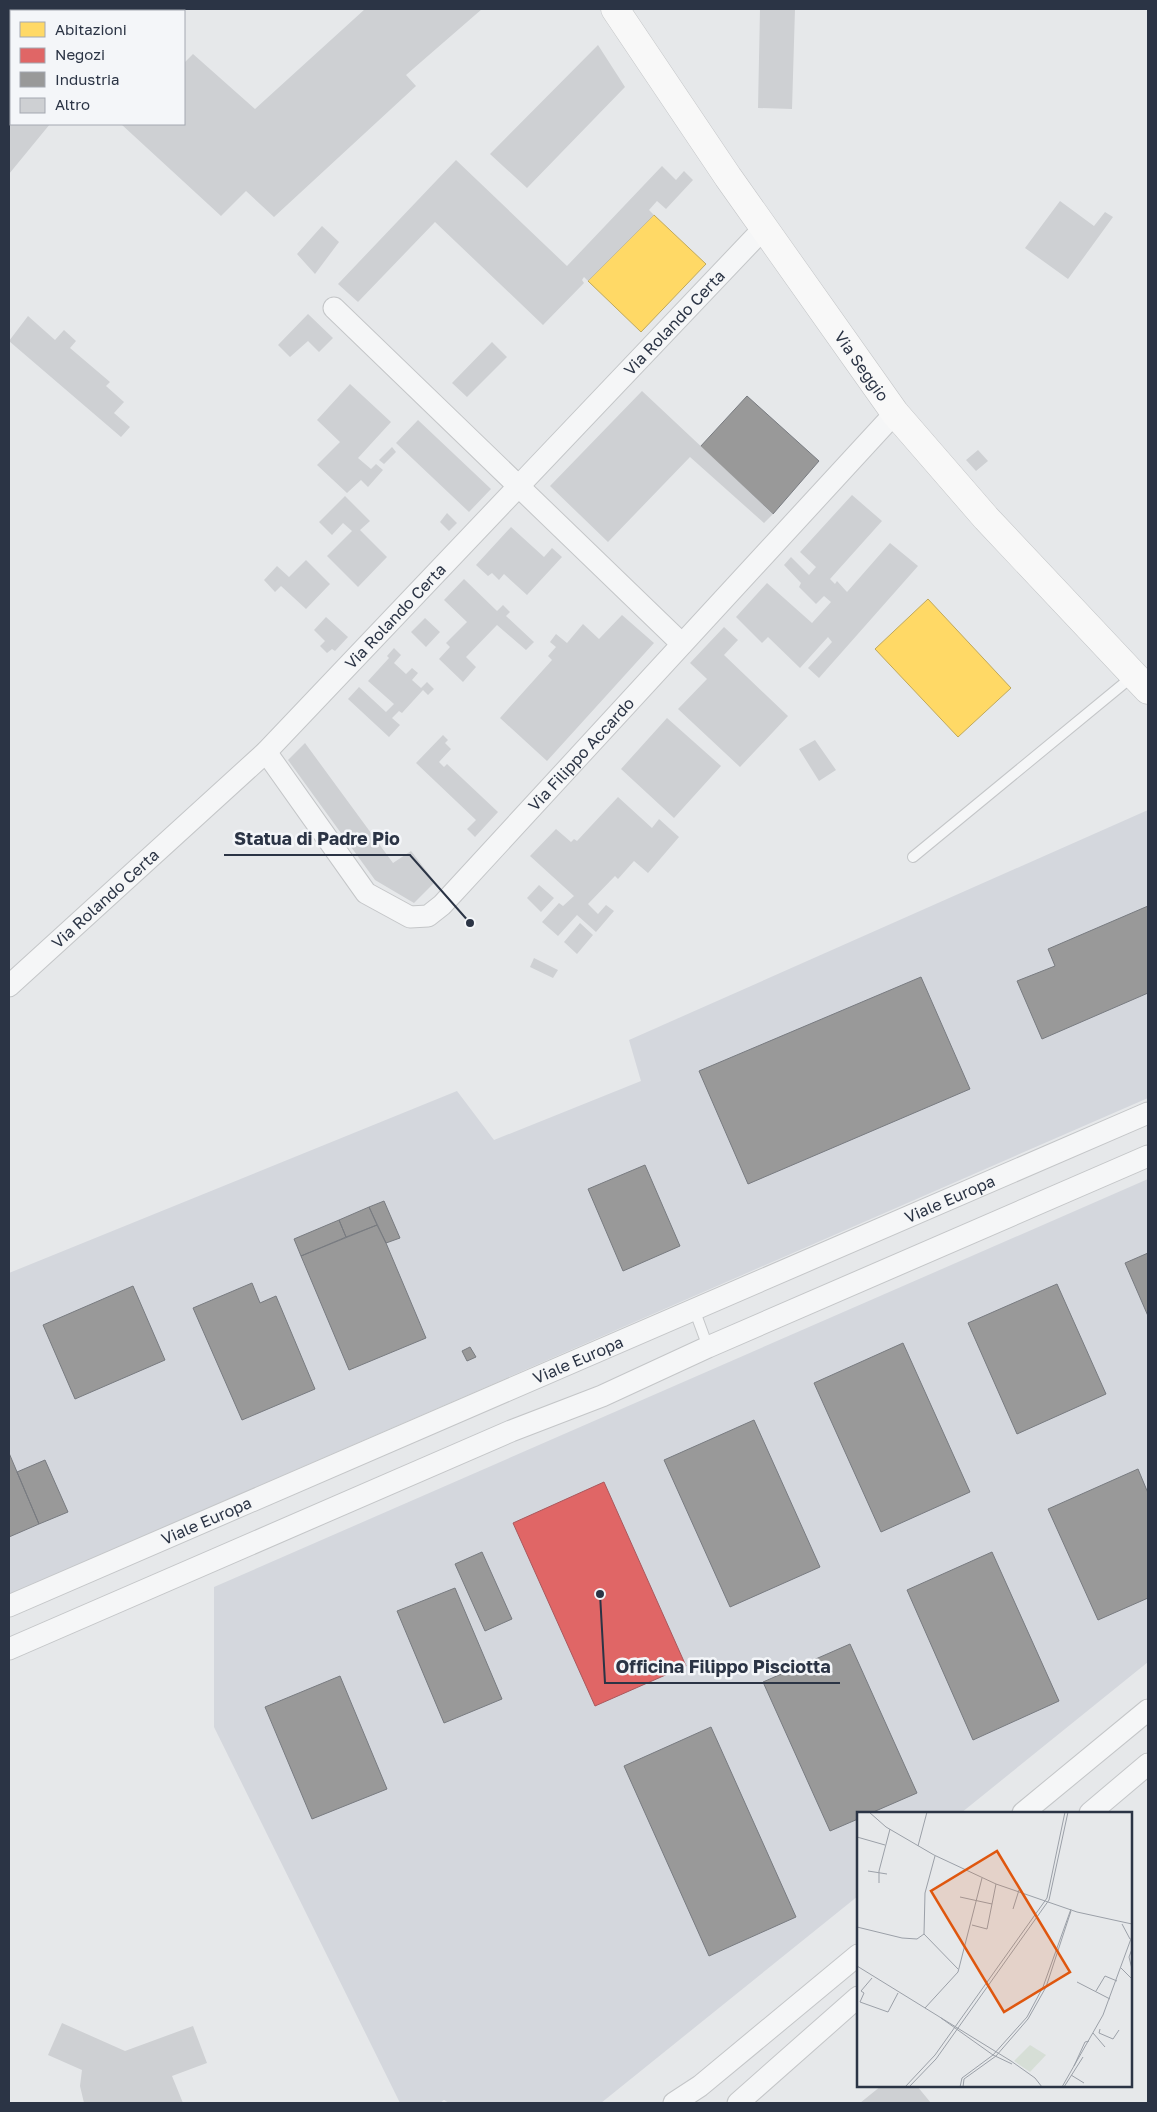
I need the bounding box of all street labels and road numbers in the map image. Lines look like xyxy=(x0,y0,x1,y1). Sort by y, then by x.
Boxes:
street label: Via Rolando Certa xyxy=(619,266,729,380)
street label: Via Seggio xyxy=(830,327,893,405)
street label: Via Rolando Certa xyxy=(340,559,450,673)
street label: Via Filippo Accardo xyxy=(524,693,638,815)
street label: Via Rolando Certa xyxy=(47,845,163,952)
street label: Viale Europa xyxy=(901,1171,998,1227)
street label: Viale Europa xyxy=(530,1331,626,1388)
street label: Viale Europa xyxy=(158,1492,255,1549)

